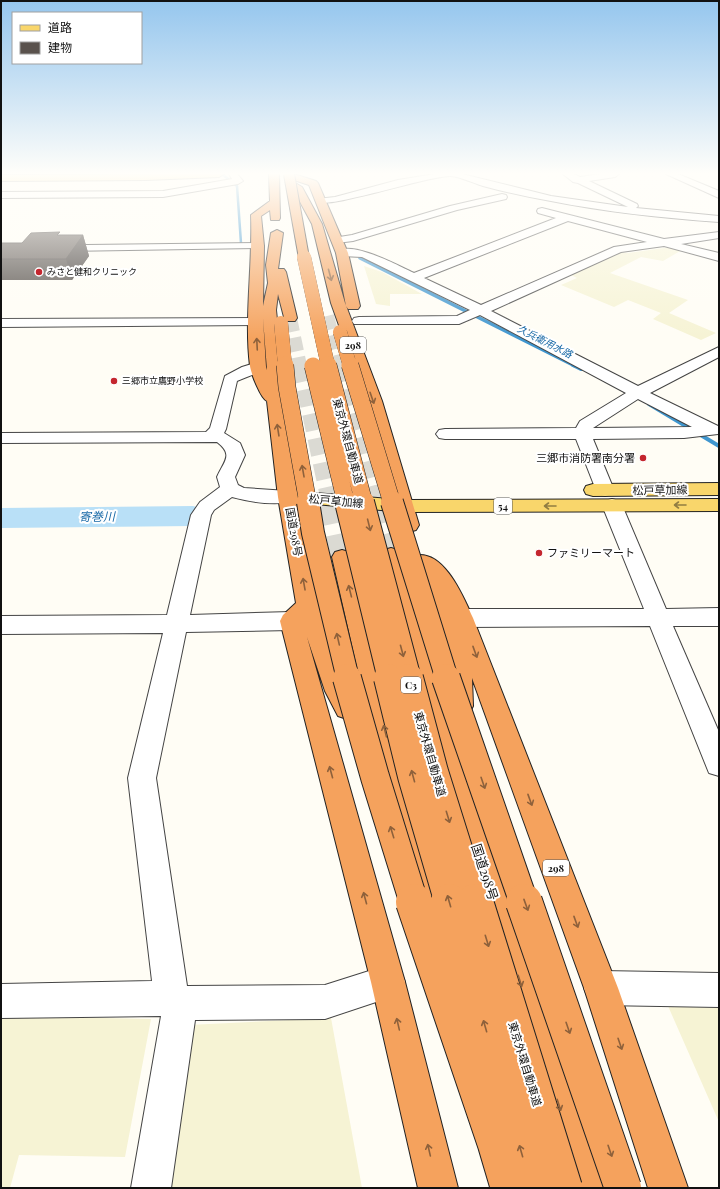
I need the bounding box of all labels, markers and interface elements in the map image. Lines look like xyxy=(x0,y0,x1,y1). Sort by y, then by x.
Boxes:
legend xyxy=(12,12,142,64)
text: 道路 xyxy=(48,19,72,35)
text: 建物 xyxy=(48,39,72,55)
place label: みさと健和クリニック xyxy=(47,265,137,277)
marker: みさと健和クリニック xyxy=(34,267,44,277)
one-way arrow xyxy=(327,268,335,281)
water label: 久兵衛用水路 xyxy=(515,321,576,361)
road number: 298 xyxy=(340,337,366,353)
one-way arrow xyxy=(253,338,261,351)
place label: 三郷市立鷹野小学校 xyxy=(122,374,203,386)
marker: 三郷市立鷹野小学校 xyxy=(109,376,119,386)
one-way arrow xyxy=(369,392,377,404)
street label: 東京外環自動車道 xyxy=(330,396,367,485)
one-way arrow xyxy=(274,424,282,437)
place label: 三郷市消防署南分署 xyxy=(536,450,635,465)
marker: 三郷市消防署南分署 xyxy=(638,453,648,463)
one-way arrow xyxy=(298,465,306,478)
street label: 松戸草加線 xyxy=(632,482,688,497)
street label: 松戸草加線 xyxy=(308,491,364,510)
road number: 54 xyxy=(494,498,512,514)
one-way arrow xyxy=(674,501,687,509)
one-way arrow xyxy=(544,502,557,510)
street label: 国道298号 xyxy=(283,506,306,558)
water label: 寄巻川 xyxy=(79,508,117,524)
one-way arrow xyxy=(366,519,374,532)
place label: ファミリーマート xyxy=(547,545,635,560)
marker: ファミリーマート xyxy=(534,548,544,558)
one-way arrow xyxy=(299,578,307,591)
one-way arrow xyxy=(346,585,353,598)
one-way arrow xyxy=(333,633,341,646)
one-way arrow xyxy=(399,644,406,657)
one-way arrow xyxy=(472,645,479,658)
road number: C3 xyxy=(401,677,421,693)
street label: 東京外環自動車道 xyxy=(411,709,450,798)
one-way arrow xyxy=(381,725,388,738)
one-way arrow xyxy=(327,766,334,779)
one-way arrow xyxy=(408,770,416,783)
one-way arrow xyxy=(479,776,487,788)
one-way arrow xyxy=(527,793,535,805)
one-way arrow xyxy=(445,810,452,823)
one-way arrow xyxy=(388,825,395,838)
street label: 国道298号 xyxy=(468,841,503,902)
road number: 298 xyxy=(543,860,569,876)
one-way arrow xyxy=(361,892,369,905)
one-way arrow xyxy=(445,895,452,908)
one-way arrow xyxy=(522,899,530,911)
one-way arrow xyxy=(572,915,580,927)
one-way arrow xyxy=(484,934,491,947)
one-way arrow xyxy=(517,974,524,987)
one-way arrow xyxy=(394,1017,402,1030)
one-way arrow xyxy=(481,1019,488,1032)
street label: 東京外環自動車道 xyxy=(505,1020,546,1108)
one-way arrow xyxy=(565,1022,572,1035)
one-way arrow xyxy=(616,1038,624,1050)
one-way arrow xyxy=(556,1098,563,1111)
one-way arrow xyxy=(424,1144,432,1157)
one-way arrow xyxy=(517,1144,524,1157)
one-way arrow xyxy=(607,1145,614,1158)

